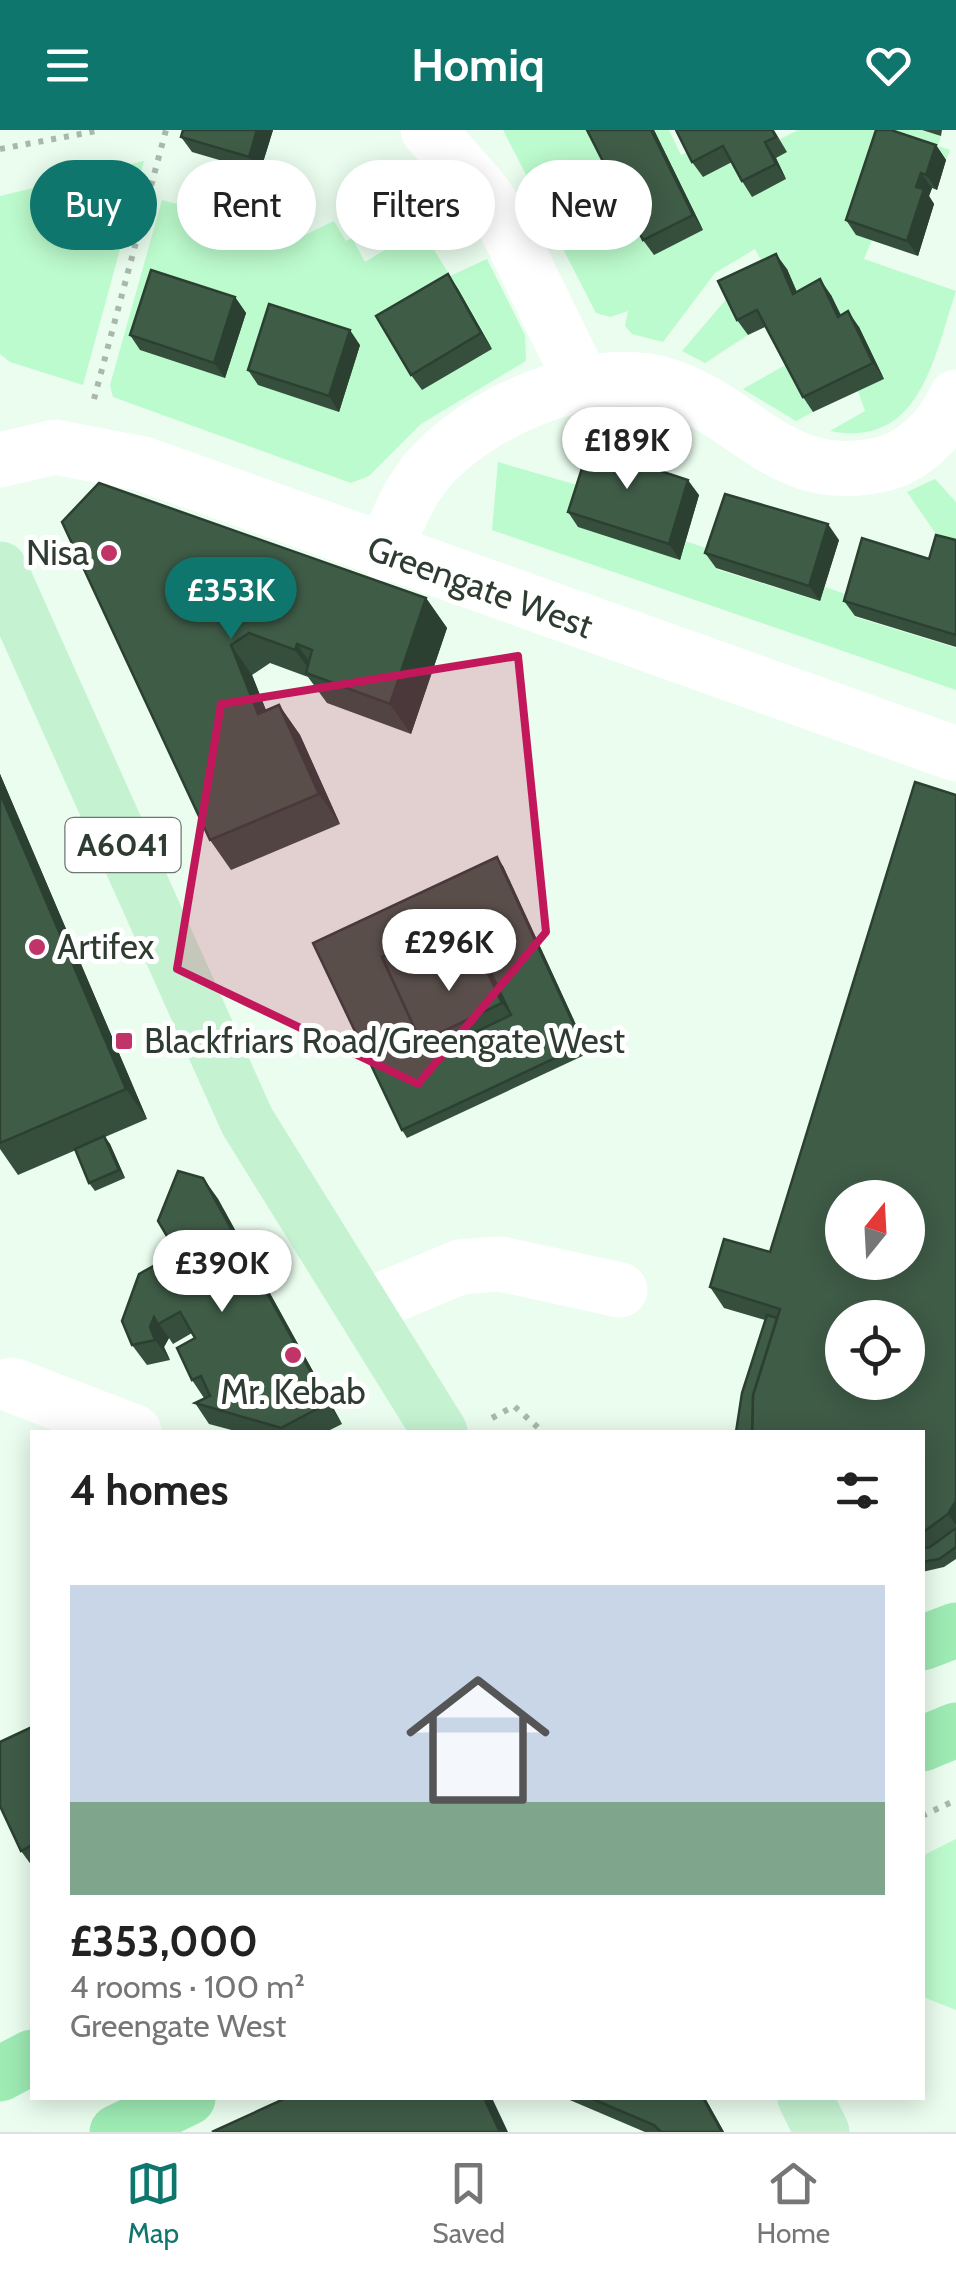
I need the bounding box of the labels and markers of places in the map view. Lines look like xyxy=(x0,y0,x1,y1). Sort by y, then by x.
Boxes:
pin: £189K xyxy=(557,407,697,492)
place label: Nisa xyxy=(26,531,89,574)
marker: Nisa xyxy=(98,542,120,564)
pin: £353K xyxy=(161,557,301,642)
pin: £296K xyxy=(379,909,519,994)
place label: Artifex xyxy=(57,925,155,968)
marker: Artifex xyxy=(26,936,48,958)
place label: Blackfriars Road/Greengate West xyxy=(144,1019,625,1062)
marker: Blackfriars Road/Greengate West xyxy=(113,1030,135,1052)
pin: £390K xyxy=(152,1230,292,1315)
marker: Mr. Kebab xyxy=(282,1344,304,1366)
place label: Mr. Kebab xyxy=(220,1370,366,1413)

